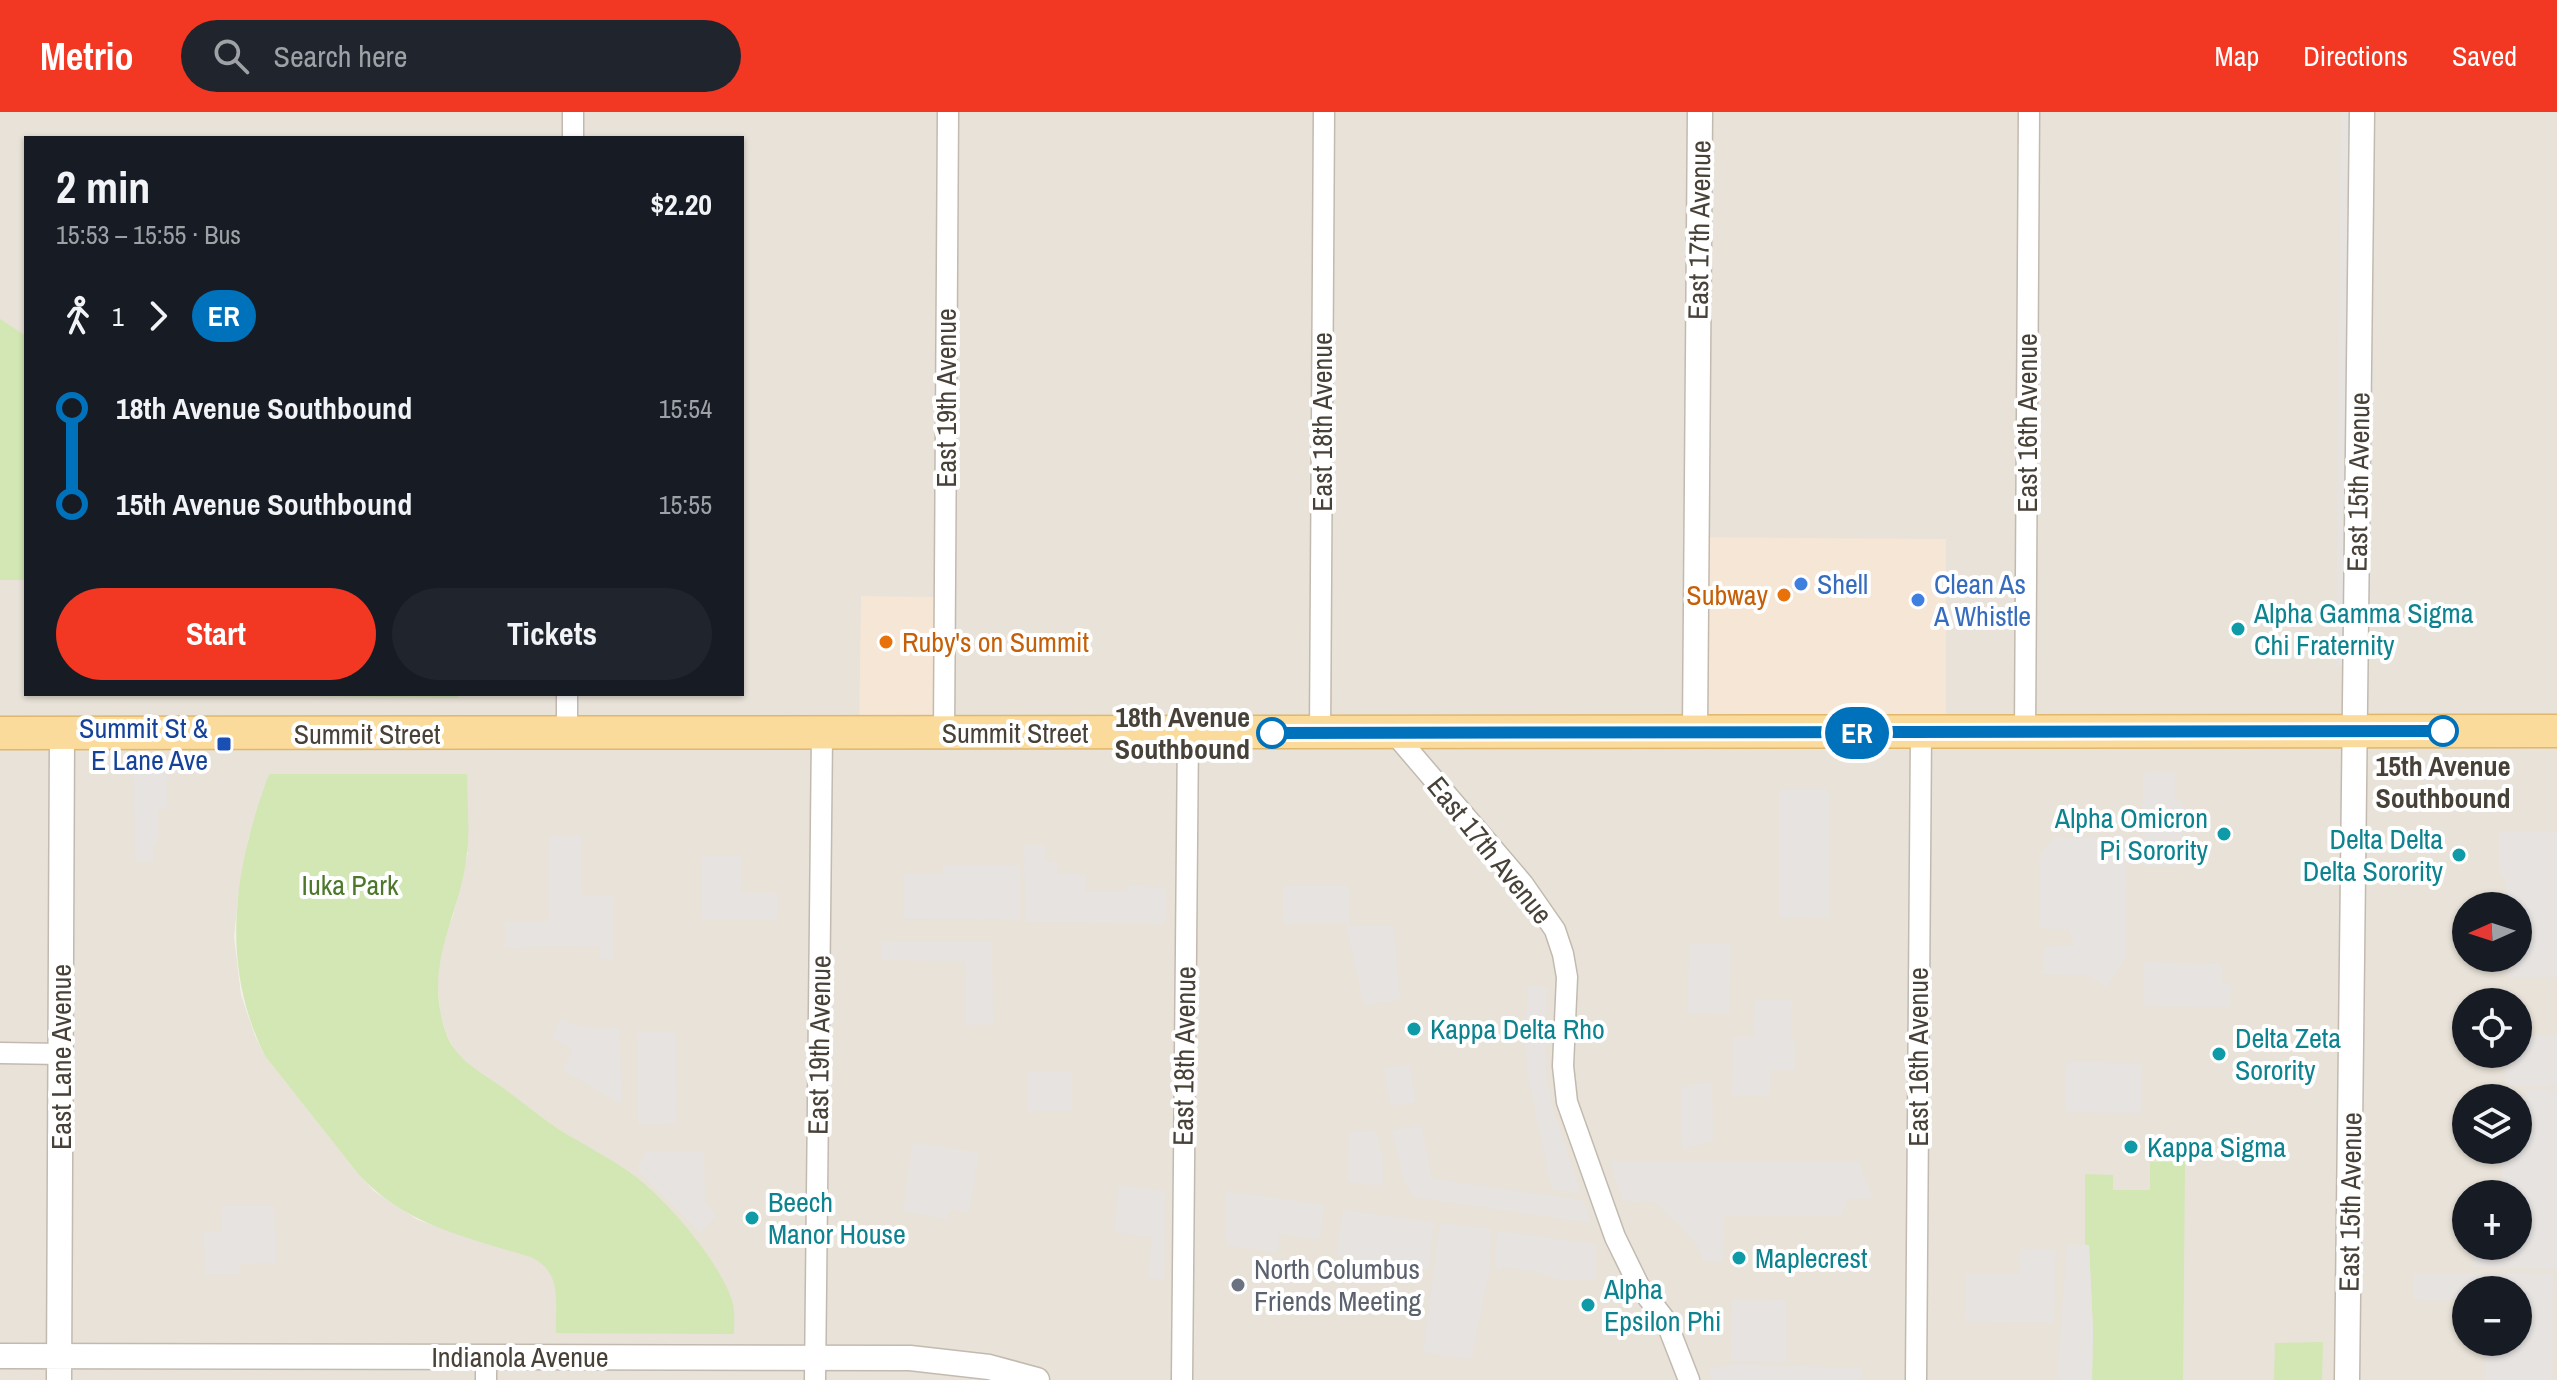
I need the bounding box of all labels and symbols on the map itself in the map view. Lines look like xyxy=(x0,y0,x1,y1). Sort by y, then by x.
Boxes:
street label: East 17th Avenue xyxy=(1678,140,1720,320)
street label: East 19th Avenue xyxy=(927,308,965,488)
street label: East 18th Avenue xyxy=(1303,332,1341,512)
street label: East 16th Avenue xyxy=(2008,333,2046,513)
street label: East 15th Avenue xyxy=(2337,392,2379,572)
place label: Shell xyxy=(1817,565,1868,603)
place label: Clean As A Whistle xyxy=(1933,565,2031,635)
marker: Shell xyxy=(1792,575,1810,593)
place label: Subway xyxy=(1686,576,1769,614)
marker: Subway xyxy=(1775,586,1793,604)
marker: Clean As A Whistle xyxy=(1909,591,1927,609)
place label: Alpha Gamma Sigma Chi Fraternity xyxy=(2253,594,2474,664)
marker: Alpha Gamma Sigma Chi Fraternity xyxy=(2229,620,2247,638)
place label: Ruby's on Summit xyxy=(902,623,1089,661)
marker: Ruby's on Summit xyxy=(877,633,895,651)
place label: 18th Avenue Southbound xyxy=(1115,698,1250,768)
line badge: ER xyxy=(1821,707,1893,759)
place label: Summit St & E Lane Ave xyxy=(79,709,209,779)
street label: Summit Street xyxy=(942,714,1088,752)
street label: Summit Street xyxy=(294,715,440,753)
marker: 15th Avenue Southbound xyxy=(2428,716,2458,746)
marker: 18th Avenue Southbound xyxy=(1257,718,1287,748)
marker: Summit St & E Lane Ave xyxy=(215,735,233,753)
place label: 15th Avenue Southbound xyxy=(2375,747,2511,817)
street label: East 17th Avenue xyxy=(1419,768,1561,932)
place label: Alpha Omicron Pi Sorority xyxy=(2054,799,2209,869)
place label: Delta Delta Delta Sorority xyxy=(2303,820,2444,890)
marker: Alpha Omicron Pi Sorority xyxy=(2215,825,2233,843)
marker: Delta Delta Delta Sorority xyxy=(2450,846,2468,864)
park label: Iuka Park xyxy=(302,866,399,904)
north arrow xyxy=(2452,892,2532,972)
street label: East 19th Avenue xyxy=(798,955,840,1135)
street label: East Lane Avenue xyxy=(42,964,80,1150)
street label: East 18th Avenue xyxy=(1163,966,1205,1146)
street label: East 16th Avenue xyxy=(1899,967,1937,1147)
place label: Kappa Delta Rho xyxy=(1430,1010,1605,1048)
place label: Delta Zeta Sorority xyxy=(2235,1019,2341,1089)
marker: Kappa Delta Rho xyxy=(1405,1020,1423,1038)
marker: Delta Zeta Sorority xyxy=(2210,1045,2228,1063)
street label: East 15th Avenue xyxy=(2329,1112,2371,1292)
place label: Kappa Sigma xyxy=(2147,1128,2286,1166)
marker: Kappa Sigma xyxy=(2122,1138,2140,1156)
place label: Beech Manor House xyxy=(768,1183,906,1253)
marker: Beech Manor House xyxy=(743,1209,761,1227)
place label: Maplecrest xyxy=(1755,1239,1867,1277)
marker: Maplecrest xyxy=(1730,1249,1748,1267)
place label: North Columbus Friends Meeting xyxy=(1254,1250,1421,1320)
place label: Alpha Epsilon Phi xyxy=(1603,1270,1721,1340)
marker: North Columbus Friends Meeting xyxy=(1229,1276,1247,1294)
marker: Alpha Epsilon Phi xyxy=(1579,1296,1597,1314)
street label: Indianola Avenue xyxy=(431,1338,609,1376)

